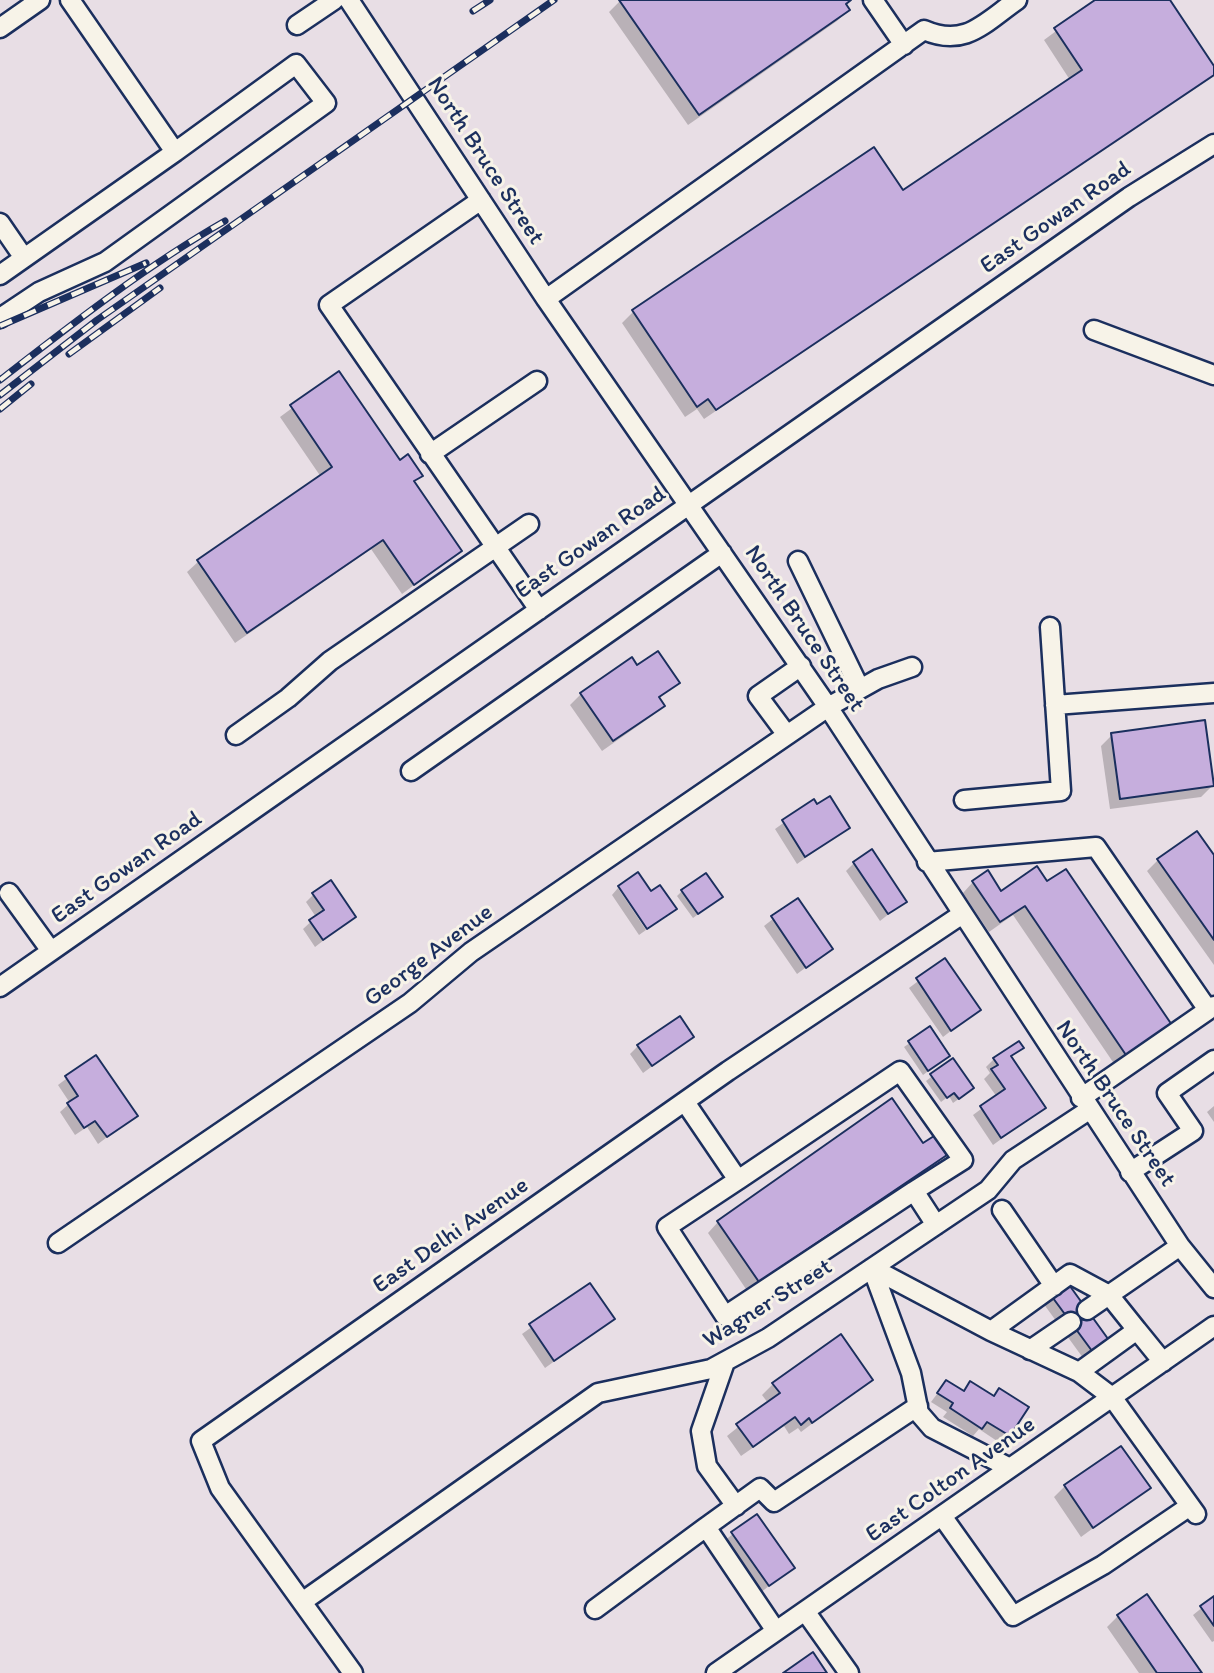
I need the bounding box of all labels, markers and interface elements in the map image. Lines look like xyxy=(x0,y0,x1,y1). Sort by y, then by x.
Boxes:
street label: North Bruce Street xyxy=(420,72,550,250)
street label: East Gowan Road xyxy=(975,155,1137,281)
street label: East Gowan Road xyxy=(510,480,672,606)
street label: North Bruce Street xyxy=(738,540,870,718)
street label: East Gowan Road xyxy=(46,805,208,931)
street label: George Avenue xyxy=(359,898,499,1014)
street label: North Bruce Street xyxy=(1049,1015,1181,1193)
street label: East Delhi Avenue xyxy=(367,1171,535,1301)
street label: Wagner Street xyxy=(698,1253,838,1355)
street label: East Colton Avenue xyxy=(861,1411,1041,1549)

